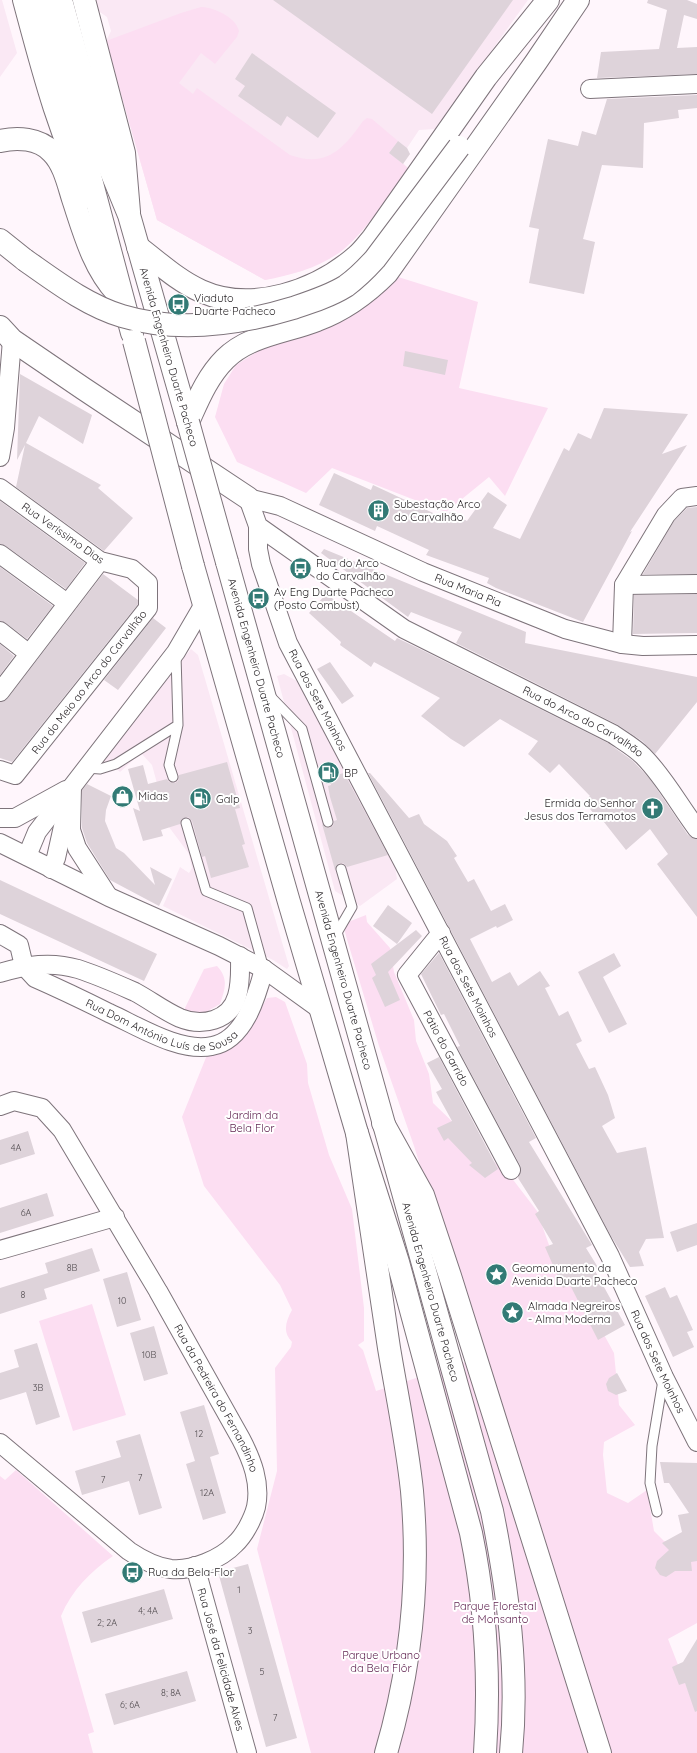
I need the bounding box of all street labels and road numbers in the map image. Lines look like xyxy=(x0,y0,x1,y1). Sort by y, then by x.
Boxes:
street label: Avenida Engenheiro Duarte Pacheco xyxy=(137,266,201,449)
street label: Rua Veríssimo Dias xyxy=(19,499,107,567)
street label: Rua Maria Pia xyxy=(433,570,504,610)
street label: Avenida Engenheiro Duarte Pacheco xyxy=(225,577,288,760)
street label: Rua do Meio ao Arco do Carvalhão xyxy=(28,607,150,757)
street label: Rua dos Sete Moinhos xyxy=(285,647,350,753)
street label: Rua do Arco do Carvalhão xyxy=(520,683,647,760)
street label: Avenida Engenheiro Duarte Pacheco xyxy=(312,889,376,1072)
street label: Rua dos Sete Moinhos xyxy=(436,934,501,1040)
street label: Rua Dom António Luís de Sousa xyxy=(84,996,241,1054)
street label: Pátio do Garrido xyxy=(420,1008,472,1089)
street label: Avenida Engenheiro Duarte Pacheco xyxy=(399,1201,463,1384)
street label: Rua dos Sete Moinhos xyxy=(628,1307,688,1415)
street label: Rua da Pedreira do Fernandinho xyxy=(171,1322,261,1474)
street label: Rua José da Felicidade Alves xyxy=(194,1586,248,1733)

